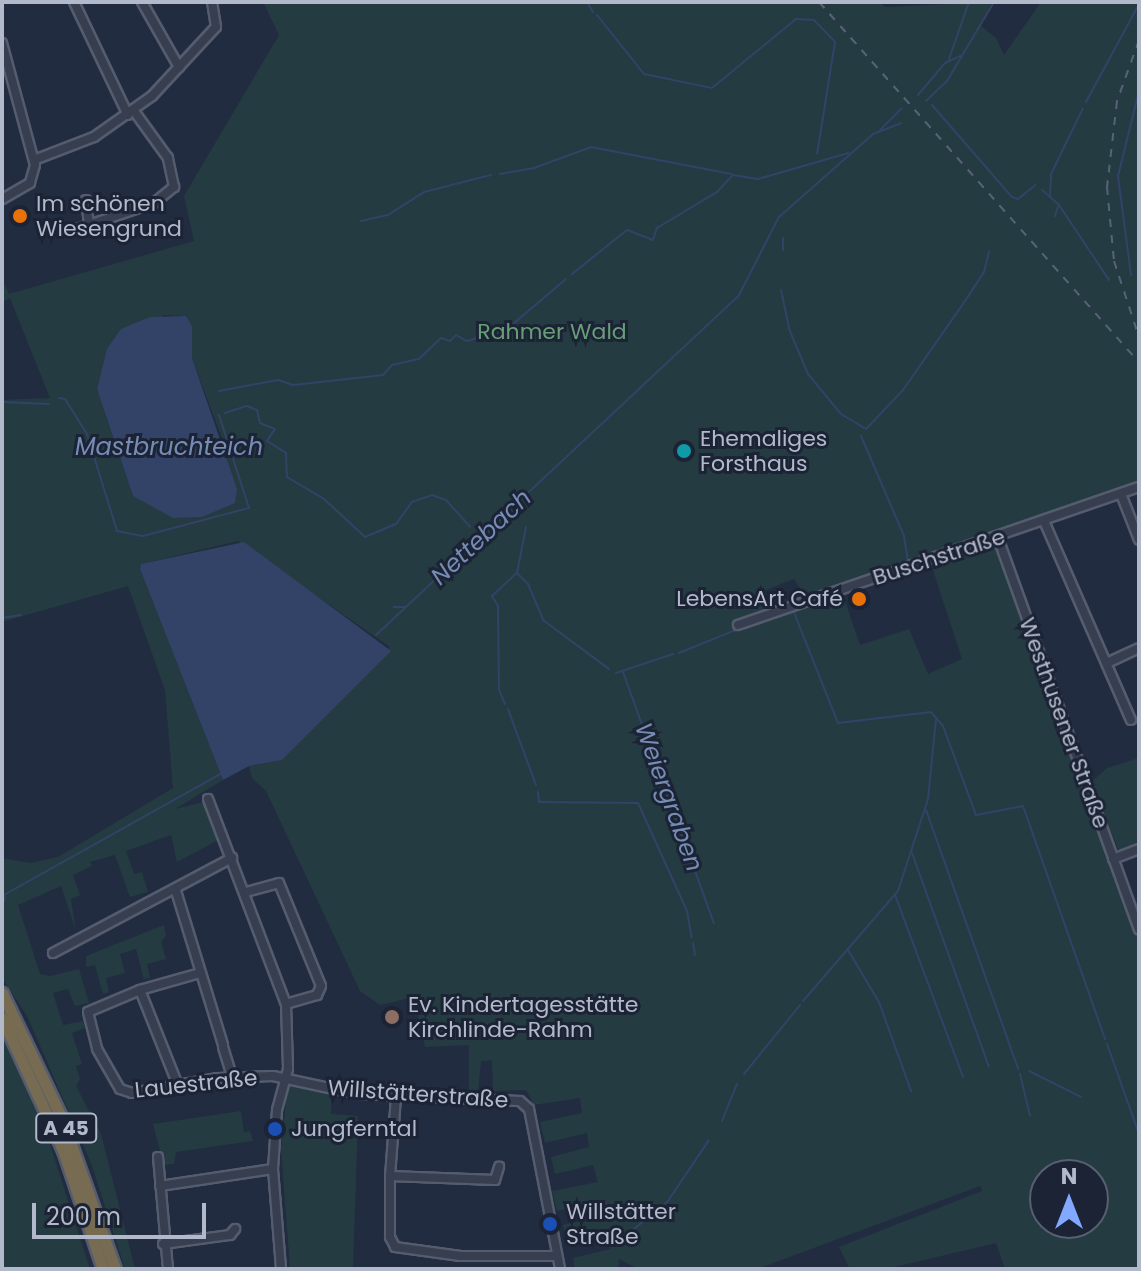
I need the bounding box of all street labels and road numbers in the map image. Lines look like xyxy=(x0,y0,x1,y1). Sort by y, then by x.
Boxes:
street label: Buschstraße xyxy=(869,523,1009,591)
street label: Westhusener Straße xyxy=(1014,614,1114,832)
street label: Lauestraße xyxy=(133,1064,259,1104)
street label: Willstätterstraße xyxy=(327,1075,509,1113)
road number: A 45 xyxy=(34,1112,98,1144)

